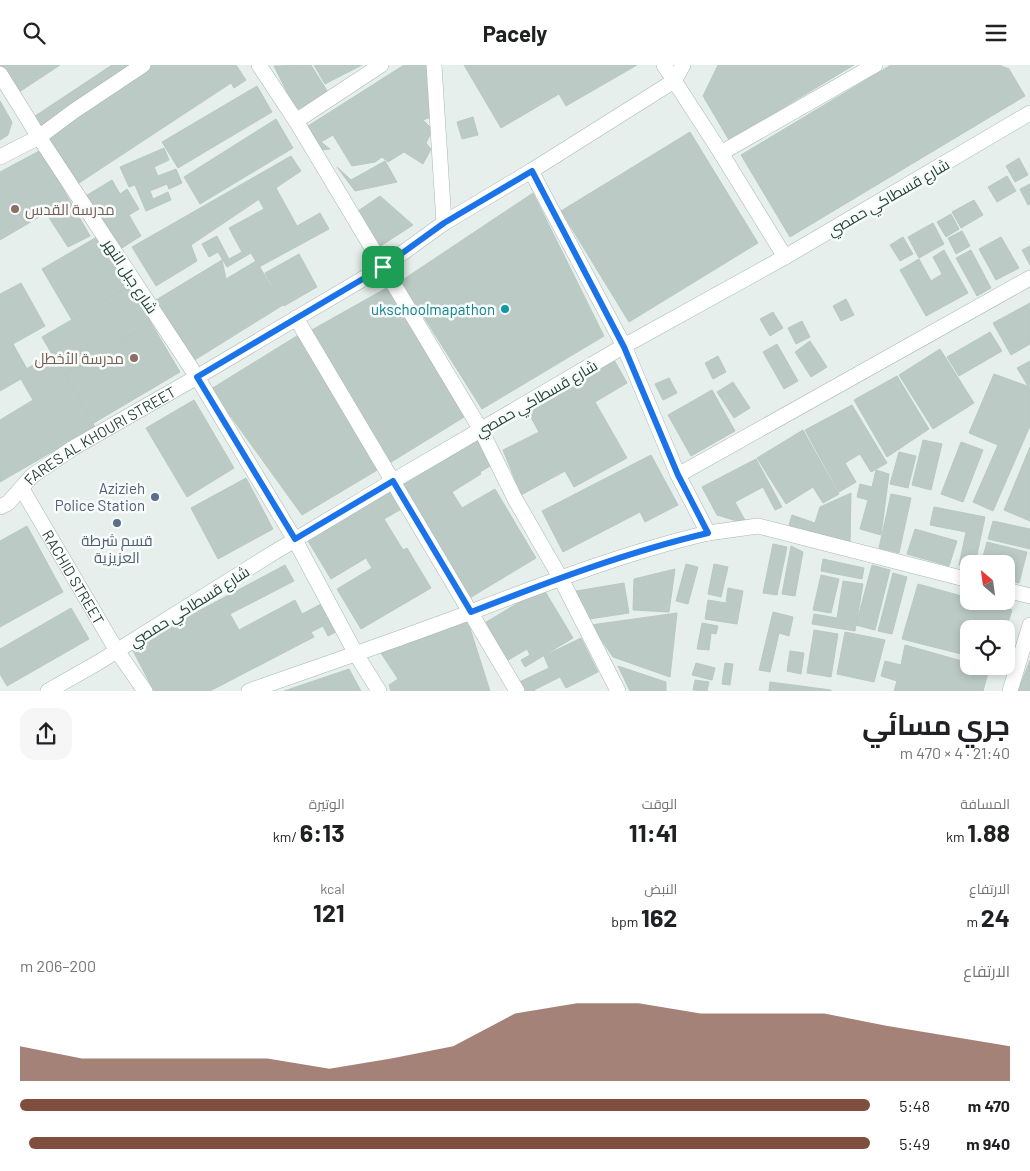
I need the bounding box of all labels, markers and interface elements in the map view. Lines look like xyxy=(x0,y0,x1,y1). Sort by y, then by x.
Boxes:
icon: search xyxy=(20,19,48,47)
icon: menu xyxy=(982,19,1010,47)
text: Pacely xyxy=(483,20,547,46)
street label: شارع قسطاكي حمصي xyxy=(824,155,954,243)
place label: مدرسة القدس xyxy=(25,200,115,220)
marker: مدرسة القدس xyxy=(9,203,21,215)
street label: شارع جبل النهر xyxy=(97,235,162,318)
pin xyxy=(362,246,404,288)
icon: arrive xyxy=(369,253,397,281)
place label: ukschoolmapathon xyxy=(371,300,495,318)
marker: ukschoolmapathon xyxy=(499,303,511,315)
place label: مدرسة الأخطل xyxy=(35,349,124,369)
marker: مدرسة الأخطل xyxy=(128,352,140,364)
street label: شارع قسطاكي حمصي xyxy=(472,356,602,444)
street label: FARES AL KHOURI STREET xyxy=(20,382,179,488)
place label: Azizieh Police Station xyxy=(55,479,145,514)
marker: Azizieh Police Station xyxy=(149,491,161,503)
marker: قسم شرطة العزيزية xyxy=(111,517,123,529)
street label: RACHID STREET xyxy=(39,526,108,628)
place label: قسم شرطة العزيزية xyxy=(81,531,153,567)
north arrow xyxy=(960,555,1015,610)
map controls xyxy=(960,555,1015,675)
street label: شارع قسطاكي حمصي xyxy=(126,562,254,654)
button: locate xyxy=(960,620,1015,675)
text: جري مسائي xyxy=(862,707,1010,741)
button: share xyxy=(20,708,72,760)
text: 21:40 · 4 × 470 m xyxy=(900,743,1010,762)
text: الوتيرة xyxy=(309,795,345,812)
text: الوقت xyxy=(642,795,677,812)
text: المسافة xyxy=(960,795,1010,812)
text: 6:13 xyxy=(300,817,345,847)
text: 11:41 xyxy=(629,817,677,847)
text: 1.88 xyxy=(967,817,1010,847)
text: /km xyxy=(273,828,300,845)
text: km xyxy=(946,828,967,845)
text: kcal xyxy=(320,880,345,897)
text: النبض xyxy=(644,880,677,897)
text: الارتفاع xyxy=(969,880,1010,897)
text: 121 xyxy=(313,897,345,927)
text: 162 xyxy=(641,902,677,932)
text: 24 xyxy=(981,902,1010,932)
text: bpm xyxy=(611,913,641,930)
text: m xyxy=(966,913,981,930)
text: 200–206 m xyxy=(20,956,96,975)
text: الارتفاع xyxy=(963,961,1010,980)
text: 5:48 xyxy=(899,1096,930,1115)
text: 470 m xyxy=(968,1096,1010,1115)
text: 5:49 xyxy=(899,1134,930,1153)
text: 940 m xyxy=(966,1134,1010,1153)

